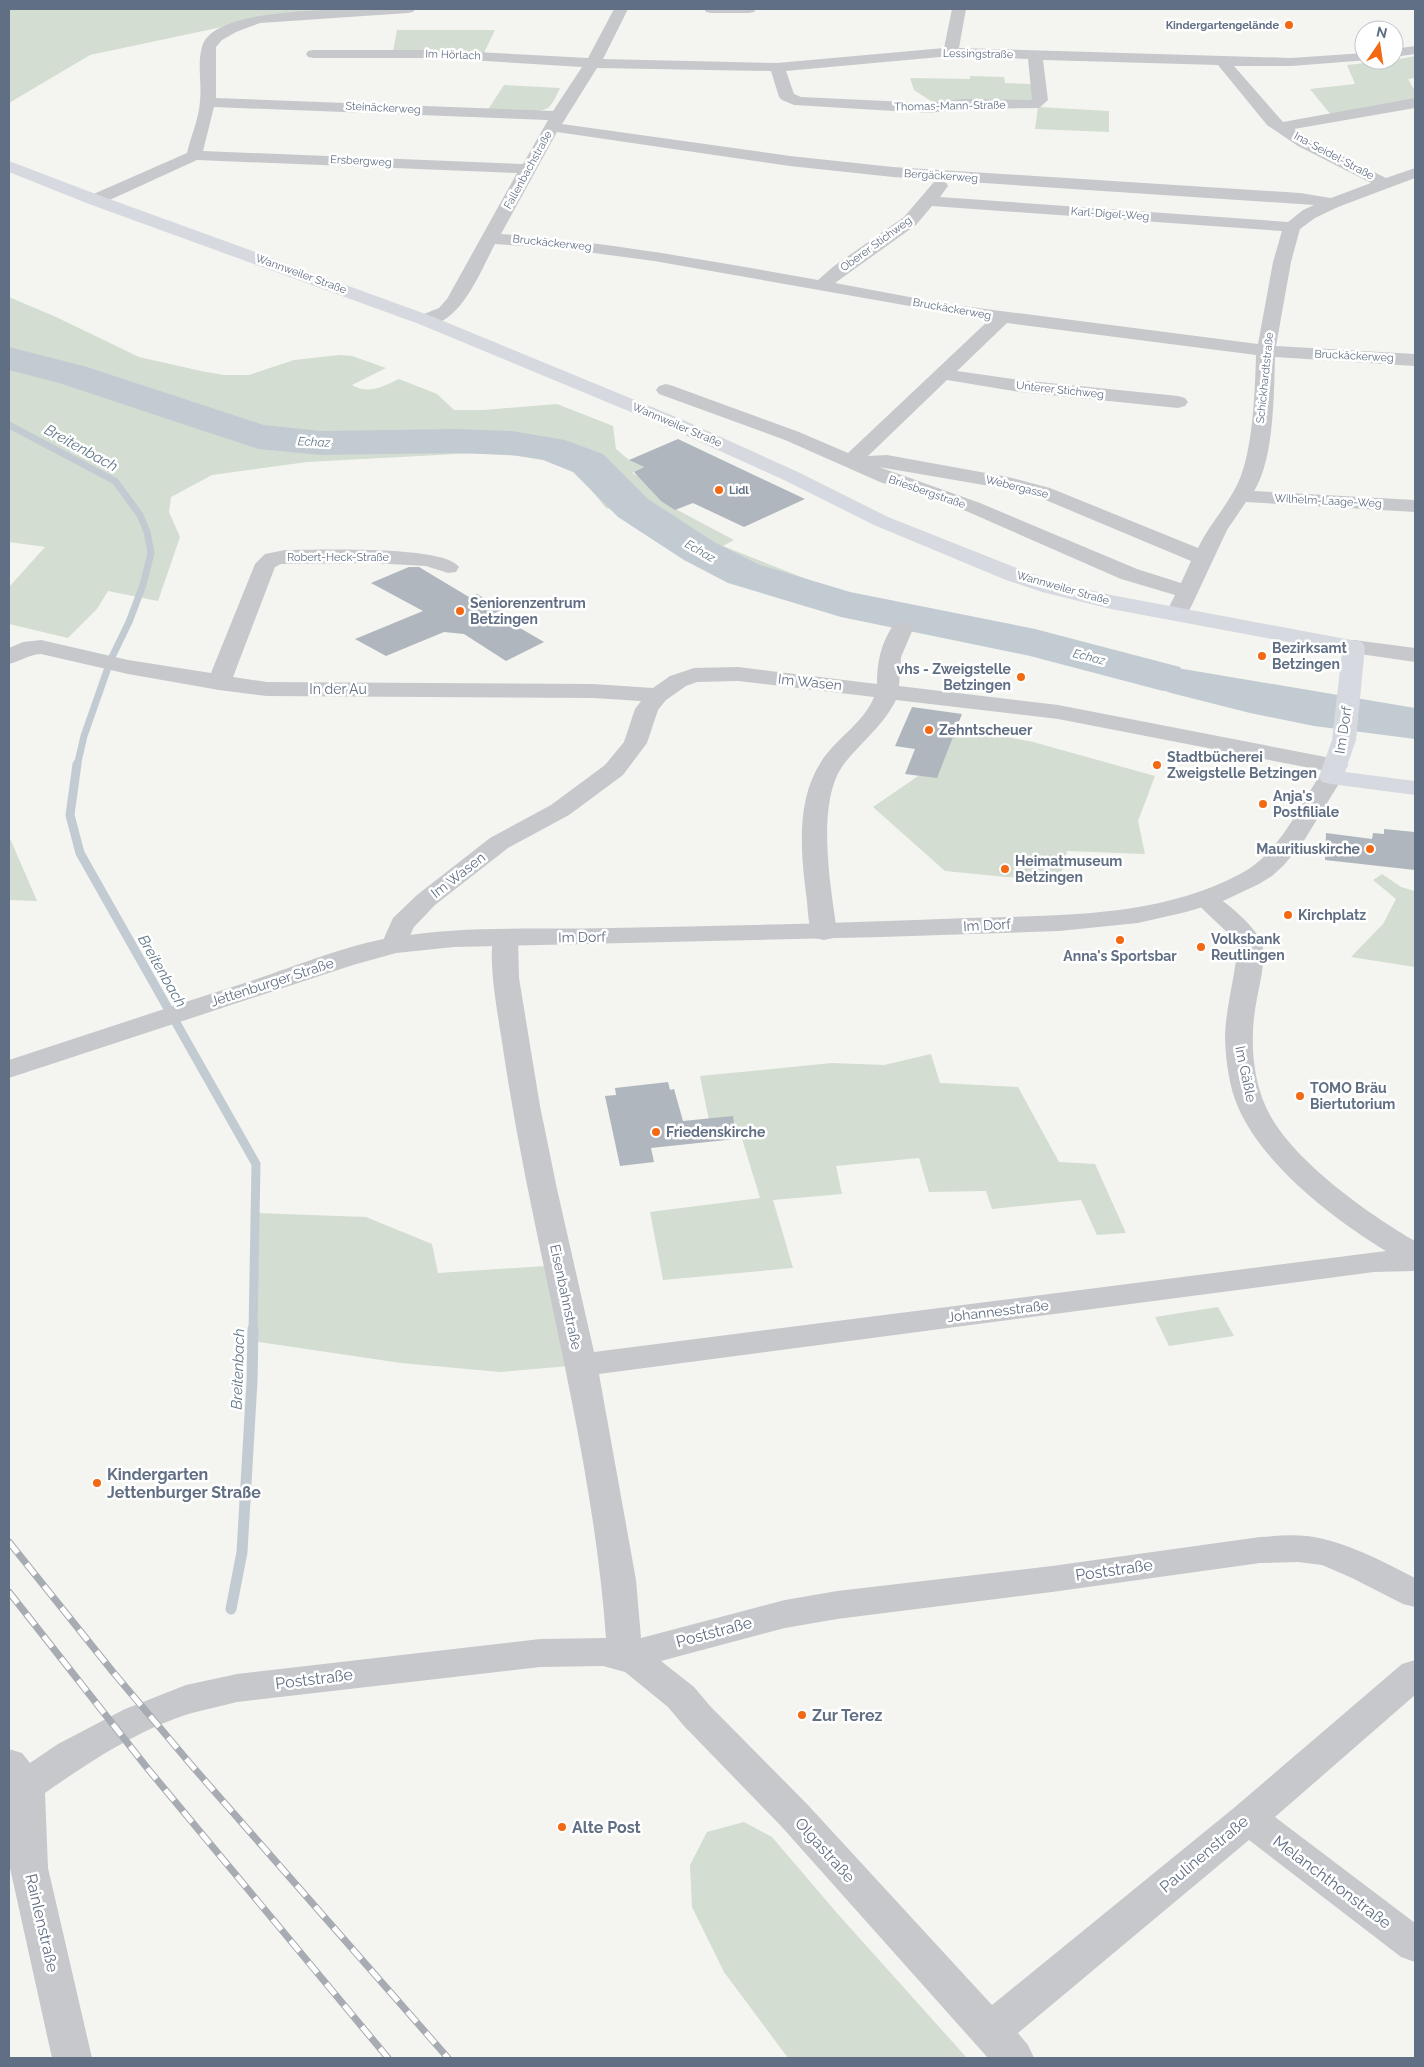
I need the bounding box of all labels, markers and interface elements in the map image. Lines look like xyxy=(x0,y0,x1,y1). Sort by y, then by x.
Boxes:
place label: Kindergartengelände xyxy=(1166,19,1279,32)
marker: Kindergartengelände xyxy=(1283,19,1295,31)
north arrow xyxy=(1354,20,1404,70)
text: N xyxy=(1375,23,1389,41)
street label: Lessingstraße xyxy=(943,47,1014,61)
street label: Im Hörlach xyxy=(425,48,481,62)
street label: Thomas-Mann-Straße xyxy=(894,99,1006,113)
street label: Steinäckerweg xyxy=(345,100,421,116)
street label: Fallenbachstraße xyxy=(501,128,555,211)
street label: Ina-Seidel-Straße xyxy=(1292,129,1377,183)
street label: Ersbergweg xyxy=(330,153,392,169)
street label: Bergäckerweg xyxy=(904,167,978,185)
street label: Karl-Digel-Weg xyxy=(1070,205,1150,223)
street label: Oberer Stichweg xyxy=(838,214,914,274)
street label: Bruckäckerweg xyxy=(512,232,592,254)
street label: Wannweiler Straße xyxy=(254,252,349,297)
street label: Bruckäckerweg xyxy=(912,296,992,322)
street label: Schickhardtstraße xyxy=(1254,331,1276,424)
street label: Bruckäckerweg xyxy=(1314,347,1394,365)
street label: Unterer Stichweg xyxy=(1015,379,1105,401)
street label: Wannweiler Straße xyxy=(630,400,724,450)
water label: Breitenbach xyxy=(41,420,121,476)
water label: Echaz xyxy=(297,434,331,450)
street label: Briesbergstraße xyxy=(887,473,968,511)
street label: Webergasse xyxy=(984,473,1050,501)
marker: Lidl xyxy=(713,484,725,496)
place label: Lidl xyxy=(729,484,749,497)
street label: Wilhelm-Laage-Weg xyxy=(1274,492,1382,510)
water label: Echaz xyxy=(682,537,718,565)
street label: Robert-Heck-Straße xyxy=(287,551,390,564)
street label: Wannweiler Straße xyxy=(1015,569,1111,608)
place label: Seniorenzentrum Betzingen xyxy=(470,595,586,627)
marker: Seniorenzentrum Betzingen xyxy=(454,605,466,617)
place label: Bezirksamt Betzingen xyxy=(1272,640,1347,672)
water label: Echaz xyxy=(1072,646,1107,668)
marker: Bezirksamt Betzingen xyxy=(1256,650,1268,662)
place label: vhs - Zweigstelle Betzingen xyxy=(897,661,1012,693)
street label: Im Wasen xyxy=(777,671,843,693)
marker: vhs - Zweigstelle Betzingen xyxy=(1015,671,1027,683)
street label: In der Au xyxy=(309,681,367,697)
street label: Im Dorf xyxy=(1331,704,1355,755)
place label: Zehntscheuer xyxy=(939,722,1033,738)
marker: Zehntscheuer xyxy=(923,724,935,736)
place label: Stadtbücherei Zweigstelle Betzingen xyxy=(1167,749,1317,781)
marker: Stadtbücherei Zweigstelle Betzingen xyxy=(1151,759,1163,771)
place label: Anja's Postfiliale xyxy=(1273,788,1340,820)
marker: Anja's Postfiliale xyxy=(1257,798,1269,810)
place label: Mauritiuskirche xyxy=(1256,841,1361,857)
marker: Mauritiuskirche xyxy=(1364,843,1376,855)
street label: Im Wasen xyxy=(428,849,488,901)
place label: Heimatmuseum Betzingen xyxy=(1015,853,1122,885)
marker: Heimatmuseum Betzingen xyxy=(999,863,1011,875)
place label: Kirchplatz xyxy=(1298,907,1366,923)
marker: Kirchplatz xyxy=(1282,909,1294,921)
street label: Im Dorf xyxy=(963,916,1013,934)
street label: Im Dorf xyxy=(558,929,607,945)
water label: Breitenbach xyxy=(134,931,190,1011)
place label: Volksbank Reutlingen xyxy=(1211,931,1285,963)
marker: Anna's Sportsbar xyxy=(1114,934,1126,946)
marker: Volksbank Reutlingen xyxy=(1195,941,1207,953)
place label: Anna's Sportsbar xyxy=(1063,948,1177,964)
street label: Jettenburger Straße xyxy=(208,955,336,1009)
street label: Im Gäßle xyxy=(1232,1044,1260,1104)
place label: TOMO Bräu Biertutorium xyxy=(1310,1080,1395,1112)
marker: TOMO Bräu Biertutorium xyxy=(1294,1090,1306,1102)
place label: Friedenskirche xyxy=(666,1124,766,1140)
marker: Friedenskirche xyxy=(650,1126,662,1138)
street label: Eisenbahnstraße xyxy=(547,1243,585,1351)
street label: Johannesstraße xyxy=(946,1297,1050,1325)
water label: Breitenbach xyxy=(228,1328,248,1410)
place label: Kindergarten Jettenburger Straße xyxy=(107,1465,261,1502)
marker: Kindergarten Jettenburger Straße xyxy=(91,1477,103,1489)
street label: Poststraße xyxy=(1074,1555,1154,1585)
street label: Poststraße xyxy=(674,1613,754,1651)
street label: Poststraße xyxy=(274,1665,354,1693)
place label: Zur Terez xyxy=(812,1706,882,1725)
marker: Zur Terez xyxy=(796,1709,808,1721)
street label: Paulinenstraße xyxy=(1156,1812,1252,1896)
street label: Olgastraße xyxy=(791,1814,859,1886)
place label: Alte Post xyxy=(572,1818,641,1837)
marker: Alte Post xyxy=(556,1821,568,1833)
street label: Melanchthonstraße xyxy=(1269,1831,1395,1933)
street label: Rainlenstraße xyxy=(21,1872,63,1974)

